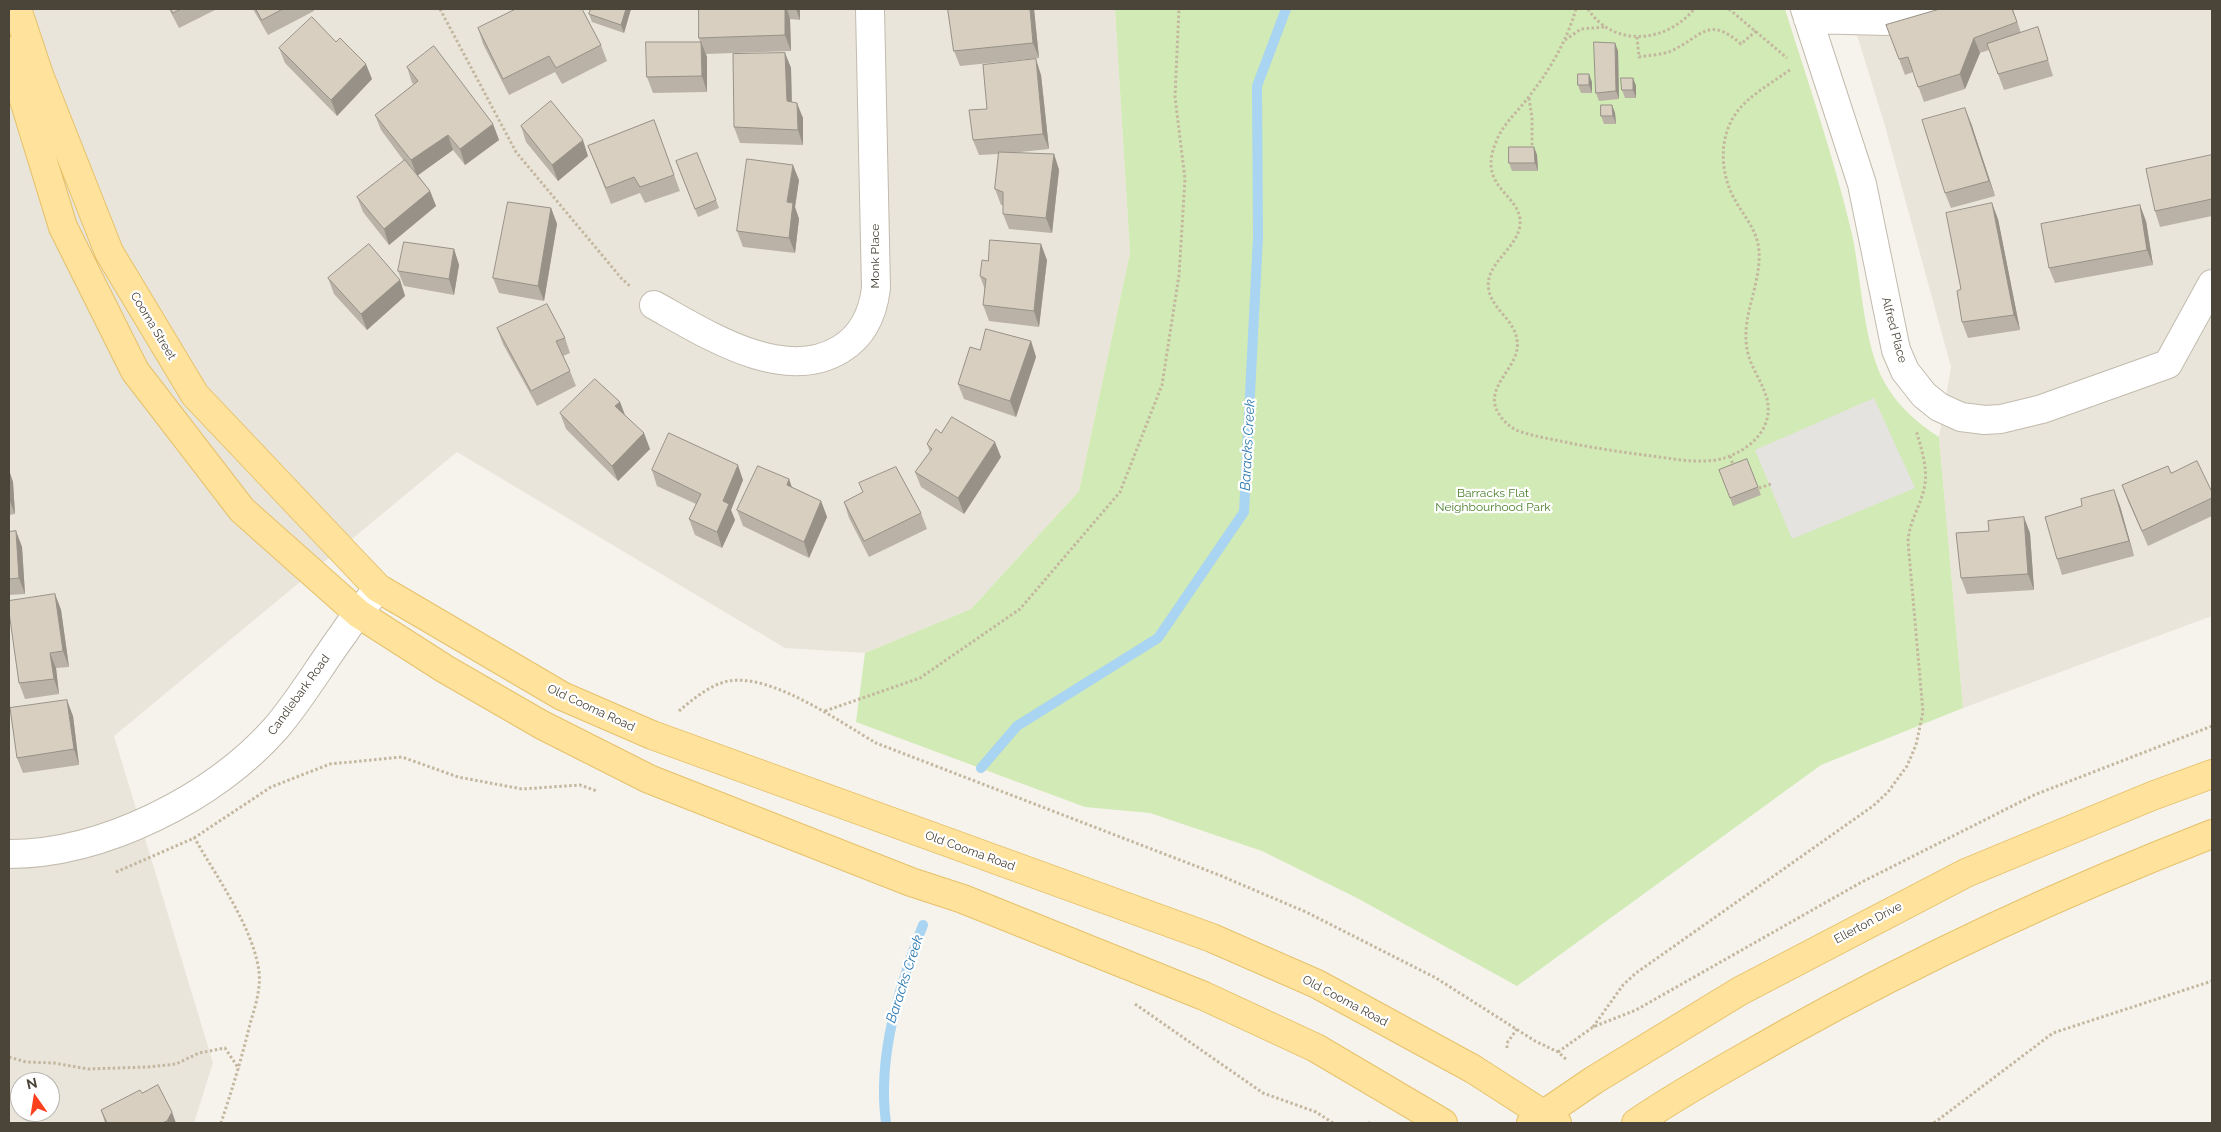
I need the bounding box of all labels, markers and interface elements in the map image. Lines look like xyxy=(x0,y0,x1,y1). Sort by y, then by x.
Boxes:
street label: Monk Place xyxy=(868,224,882,288)
street label: Cooma Street xyxy=(127,290,179,362)
street label: Alfred Place xyxy=(1878,295,1910,365)
water label: Baracks Creek xyxy=(1237,399,1259,491)
park label: Barracks Flat Neighbourhood Park xyxy=(1435,486,1551,514)
street label: Candlebark Road xyxy=(265,652,333,738)
street label: Old Cooma Road xyxy=(545,681,637,735)
street label: Old Cooma Road xyxy=(923,828,1017,874)
street label: Ellerton Drive xyxy=(1832,899,1904,947)
water label: Baracks Creek xyxy=(883,933,927,1025)
street label: Old Cooma Road xyxy=(1300,972,1390,1030)
north arrow xyxy=(10,1072,60,1122)
text: N xyxy=(25,1074,39,1092)

